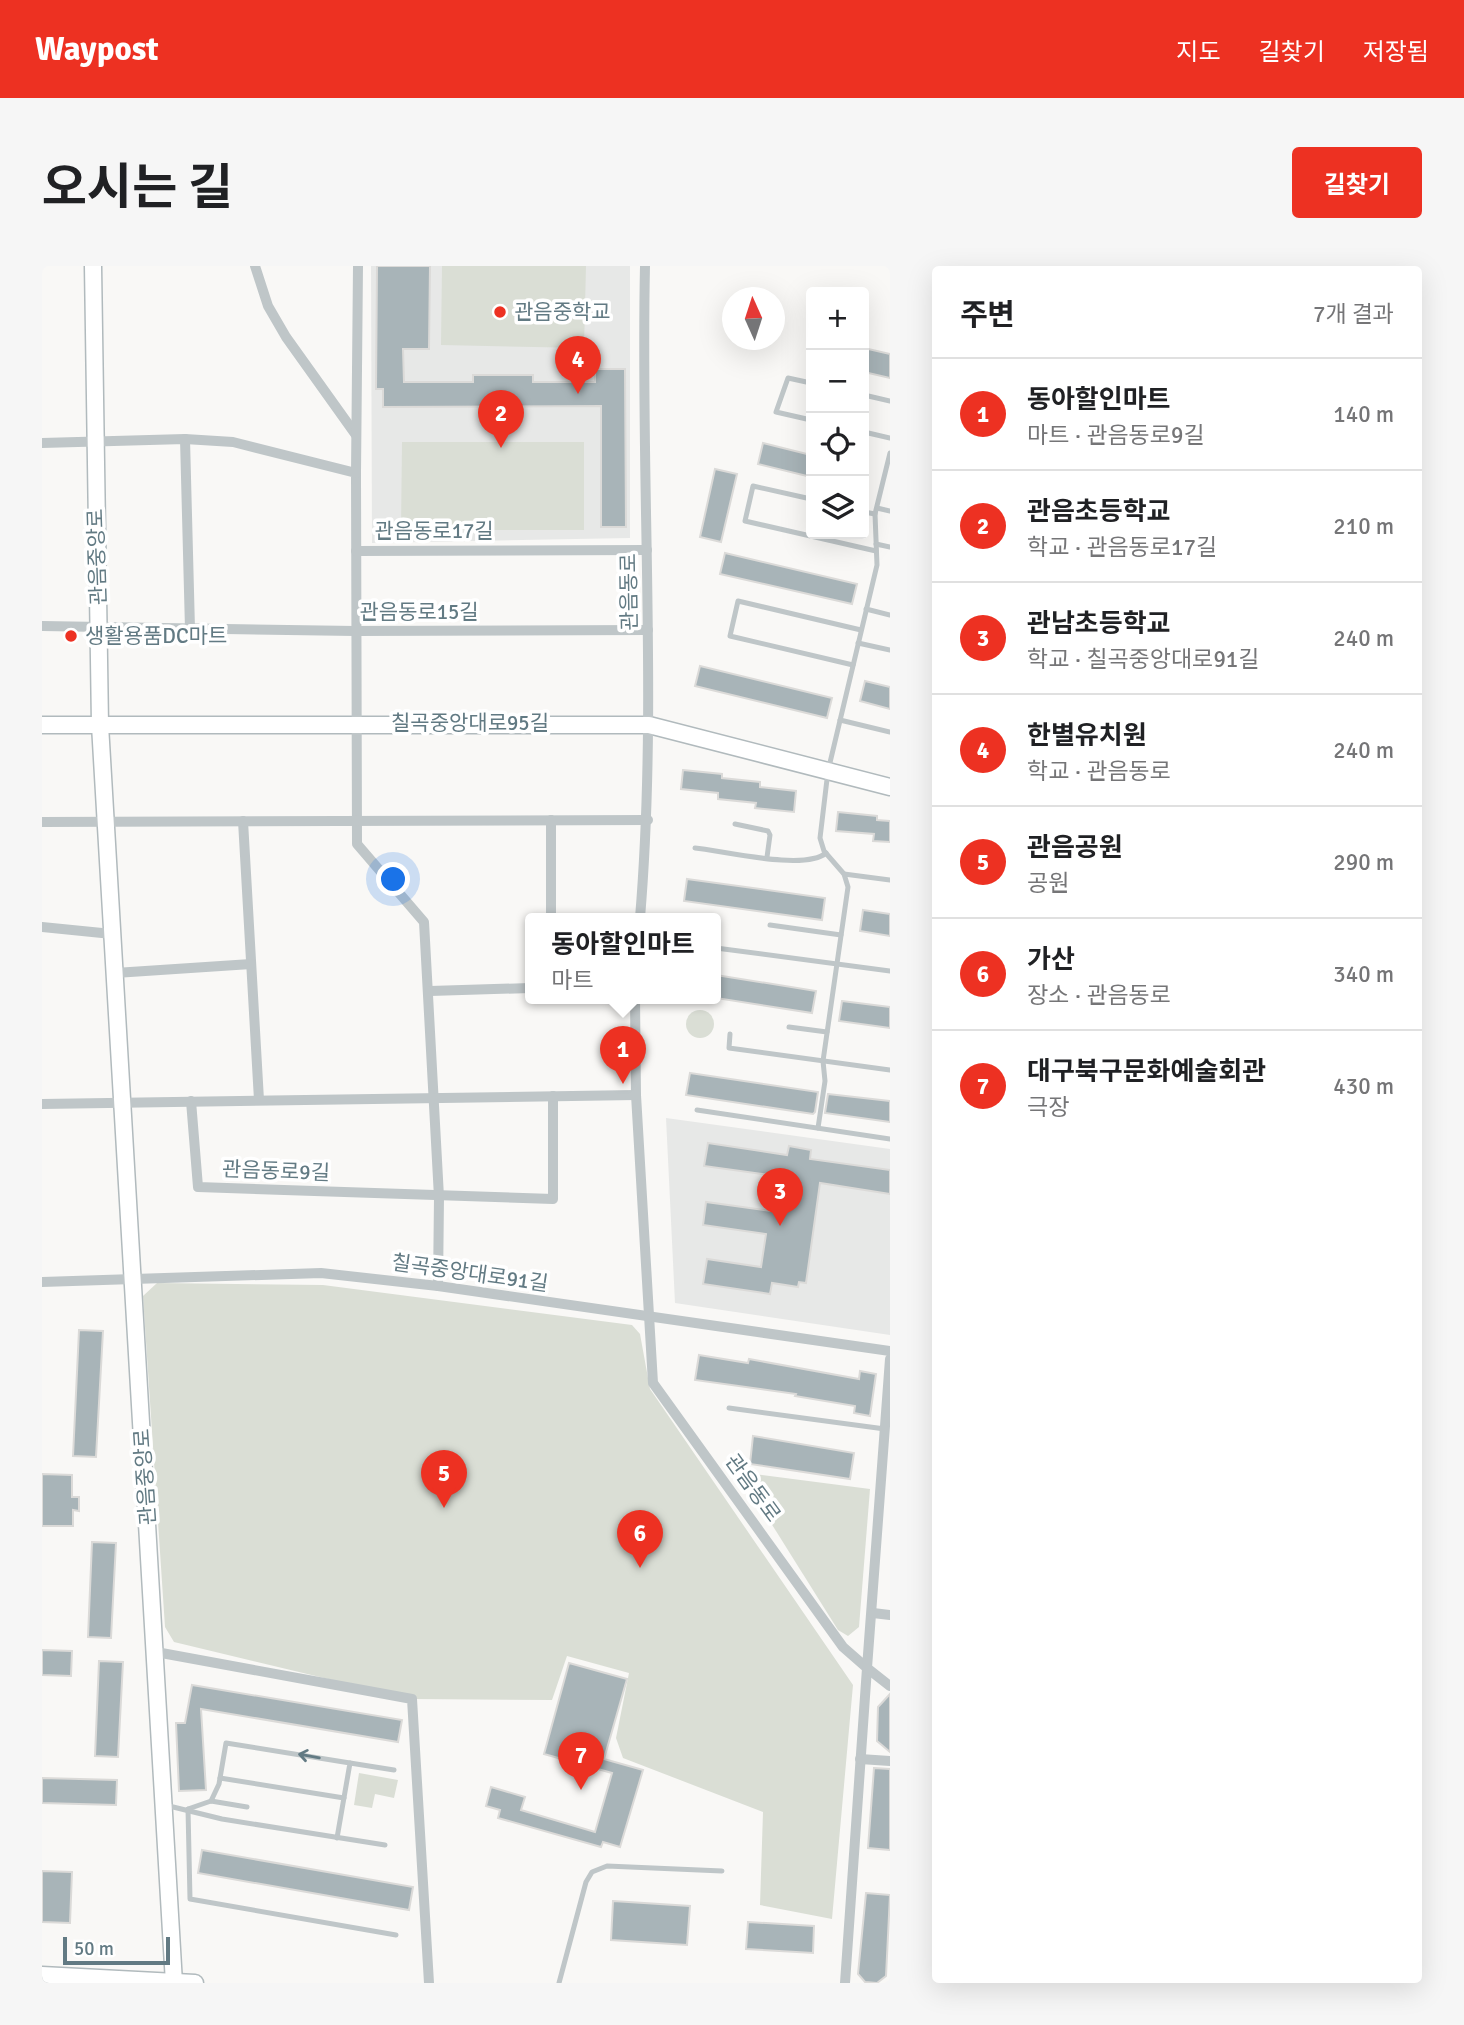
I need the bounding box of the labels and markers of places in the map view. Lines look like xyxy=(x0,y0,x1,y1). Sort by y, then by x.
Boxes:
place label: 관음중학교 xyxy=(514,299,611,325)
marker: 관음중학교 xyxy=(492,304,508,320)
pin: 4 xyxy=(555,336,601,394)
pin: 2 xyxy=(478,390,524,448)
place label: 생활용품DC마트 xyxy=(85,623,227,649)
marker: 생활용품DC마트 xyxy=(63,628,79,644)
pin: 1 xyxy=(600,1026,646,1084)
pin: 3 xyxy=(757,1168,803,1226)
pin: 5 xyxy=(421,1450,467,1508)
pin: 6 xyxy=(617,1510,663,1568)
pin: 7 xyxy=(558,1732,604,1790)

